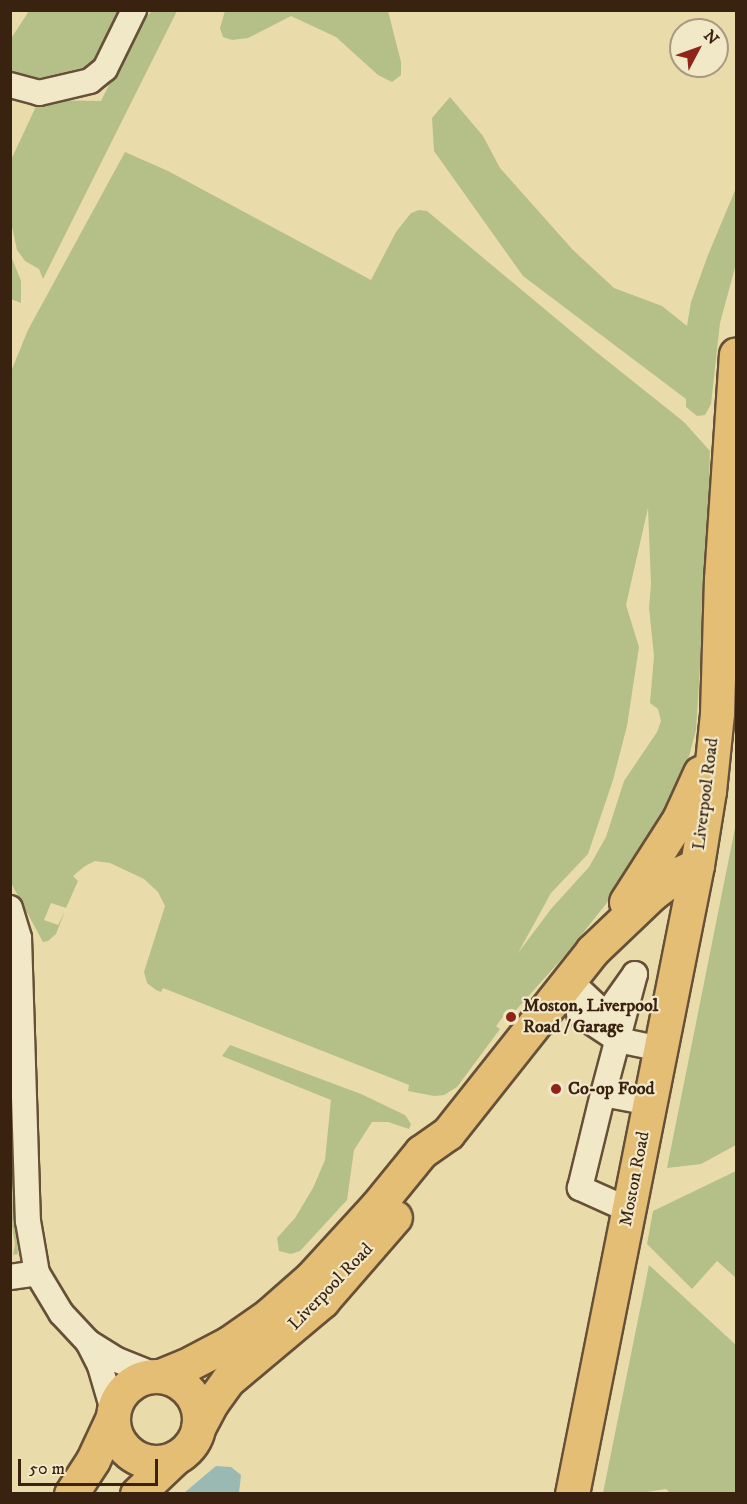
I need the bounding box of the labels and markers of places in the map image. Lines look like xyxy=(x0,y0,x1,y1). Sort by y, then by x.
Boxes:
place label: Moston, Liverpool Road / Garage xyxy=(523,996,658,1038)
marker: Moston, Liverpool Road / Garage xyxy=(504,1010,518,1024)
place label: Co-op Food xyxy=(568,1078,655,1100)
marker: Co-op Food xyxy=(549,1082,563,1096)

